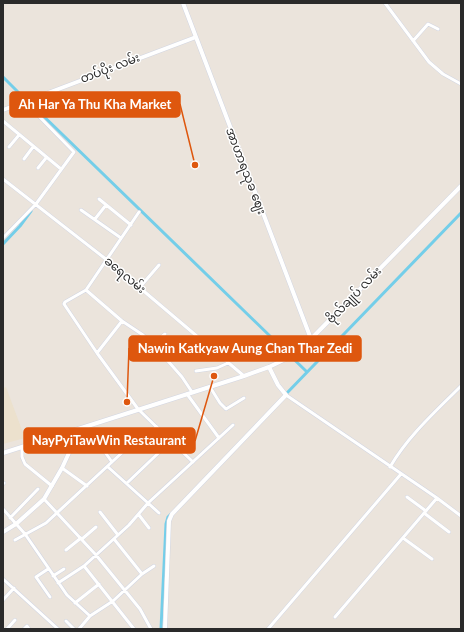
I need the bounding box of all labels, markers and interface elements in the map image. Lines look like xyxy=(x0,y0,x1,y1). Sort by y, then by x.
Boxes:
street label: တပ်ပိုး လမ်း xyxy=(77,48,143,89)
callout: Ah Har Ya Thu Kha Market xyxy=(10,92,180,117)
text: Ah Har Ya Thu Kha Market xyxy=(18,96,172,112)
street label: အာဟာရသုခ ဈေး xyxy=(220,125,270,218)
street label: ခရေလမ်း xyxy=(100,252,150,299)
street label: ဗိုလ်ချုပ် လမ်း xyxy=(322,263,387,328)
callout: Nawin Katkyaw Aung Chan Thar Zedi xyxy=(129,336,361,361)
text: Nawin Katkyaw Aung Chan Thar Zedi xyxy=(138,340,352,356)
callout: NayPyiTawWin Restaurant xyxy=(24,428,195,453)
text: NayPyiTawWin Restaurant xyxy=(32,432,186,448)

